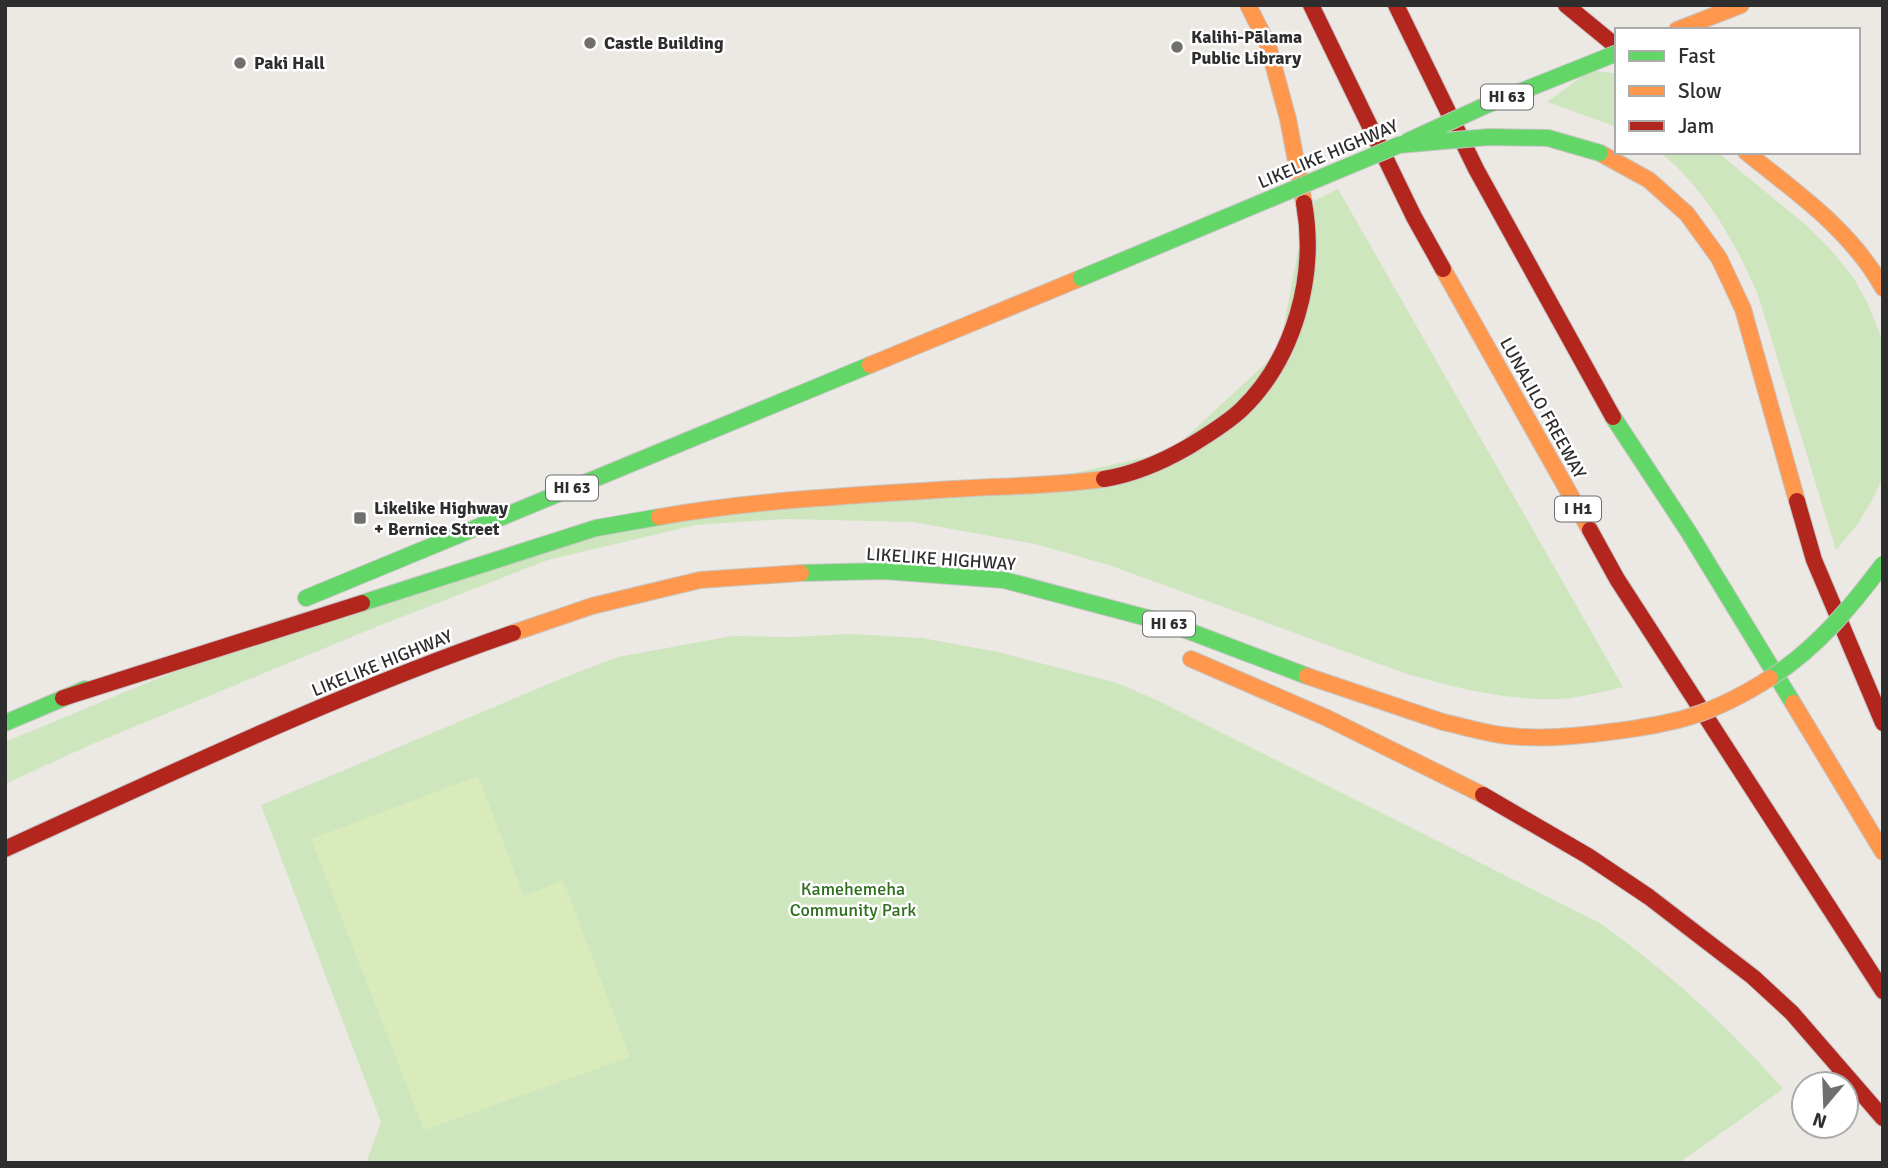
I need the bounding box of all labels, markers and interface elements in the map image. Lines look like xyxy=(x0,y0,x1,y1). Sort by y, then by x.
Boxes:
place label: Kalihi-Pālama Public Library xyxy=(1191,26,1302,69)
legend xyxy=(1615,28,1860,154)
place label: Castle Building xyxy=(604,32,724,54)
marker: Castle Building xyxy=(582,35,598,51)
marker: Kalihi-Pālama Public Library xyxy=(1169,39,1185,55)
text: Fast xyxy=(1678,43,1715,69)
place label: Paki Hall xyxy=(254,52,325,74)
marker: Paki Hall xyxy=(232,55,248,71)
text: Slow xyxy=(1678,78,1722,104)
road number: HI 63 xyxy=(1481,85,1533,110)
text: Jam xyxy=(1678,113,1714,139)
street label: LIKELIKE HIGHWAY xyxy=(1255,115,1401,193)
street label: LUNALILO FREEWAY xyxy=(1495,334,1591,482)
road number: HI 63 xyxy=(546,475,598,500)
road number: I H1 xyxy=(1555,496,1601,522)
place label: Likelike Highway + Bernice Street xyxy=(374,497,508,540)
marker: Likelike Highway + Bernice Street xyxy=(352,510,368,526)
street label: LIKELIKE HIGHWAY xyxy=(865,543,1017,575)
road number: HI 63 xyxy=(1143,611,1195,636)
street label: LIKELIKE HIGHWAY xyxy=(308,625,456,701)
park label: Kamehemeha Community Park xyxy=(790,878,916,921)
north arrow xyxy=(1790,1070,1860,1140)
text: N xyxy=(1810,1107,1830,1134)

